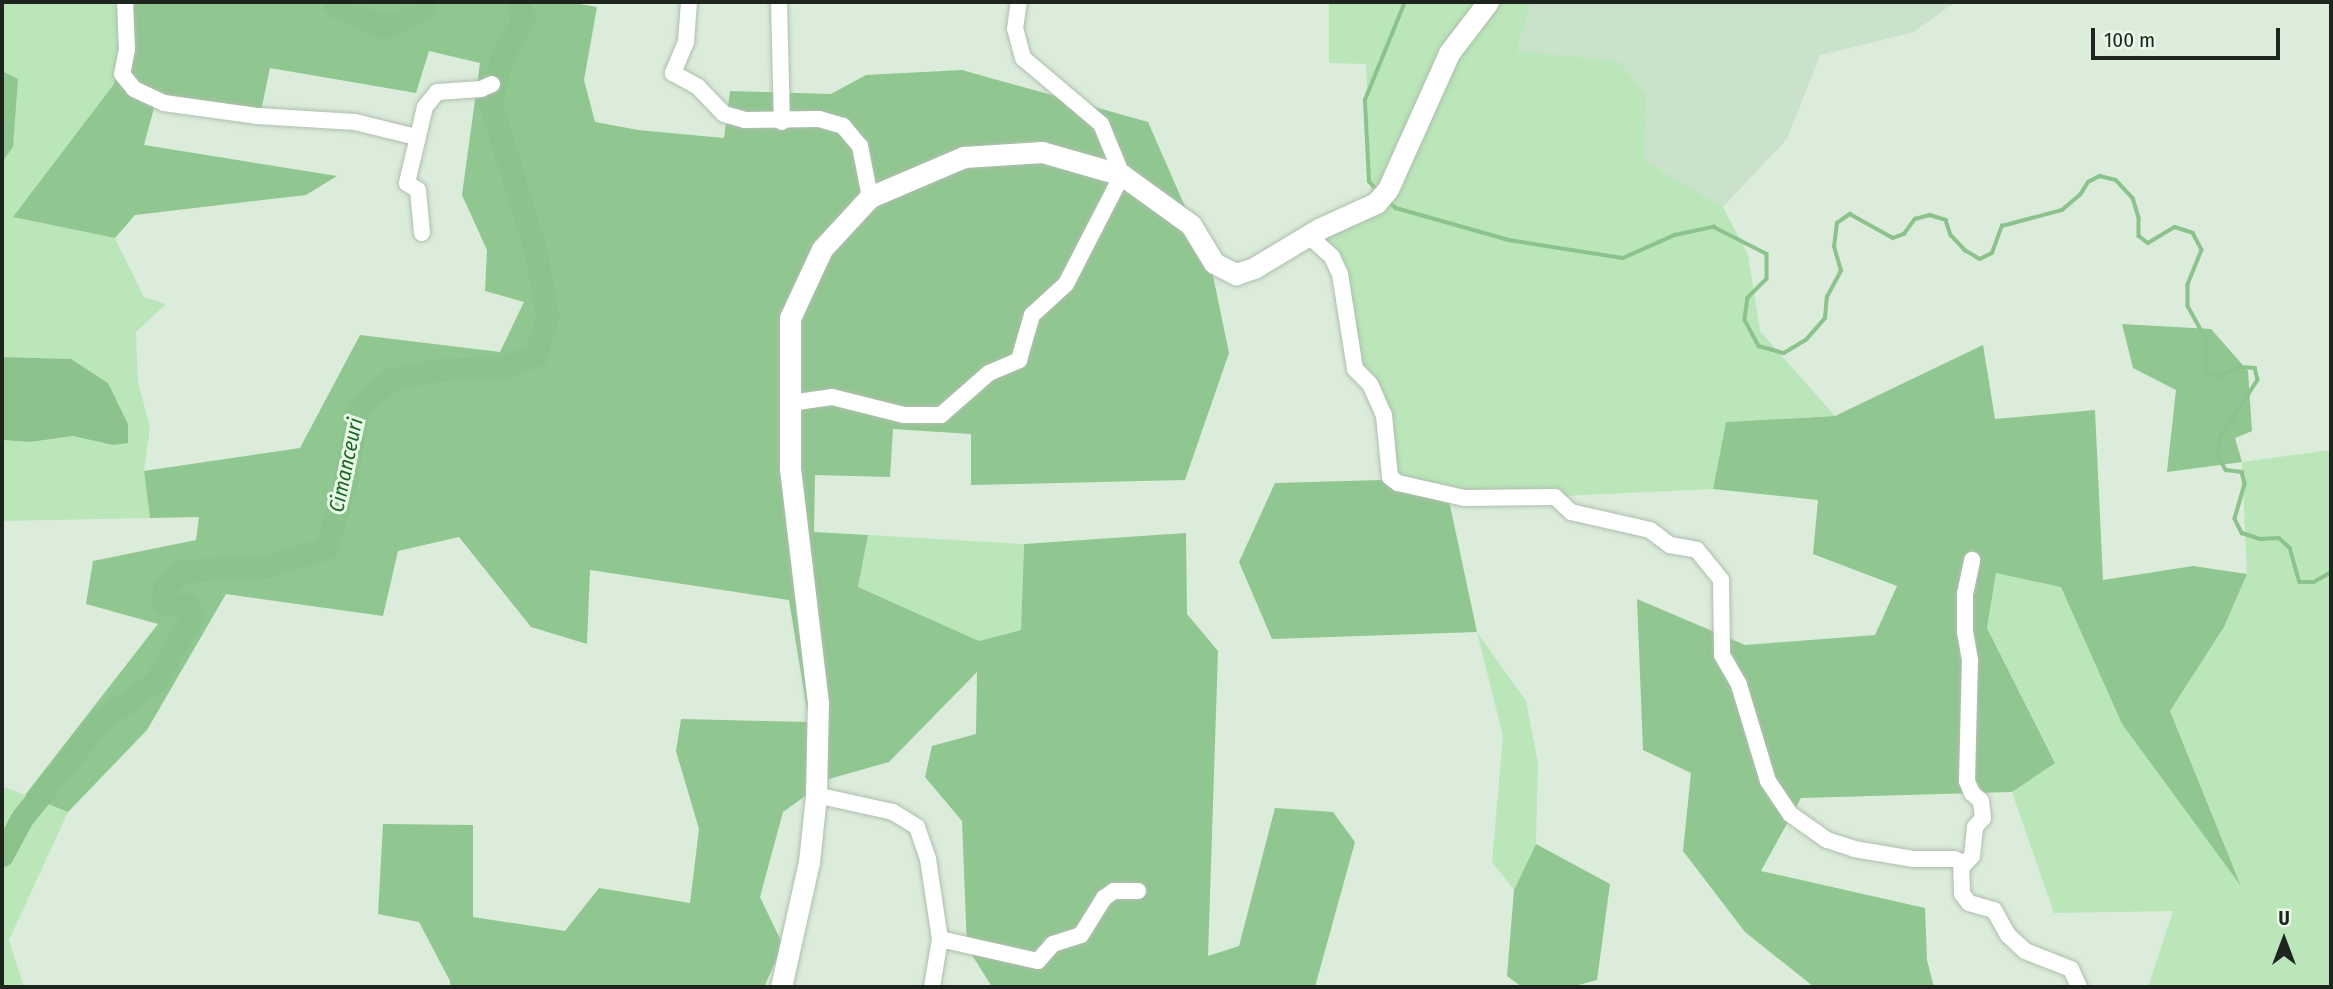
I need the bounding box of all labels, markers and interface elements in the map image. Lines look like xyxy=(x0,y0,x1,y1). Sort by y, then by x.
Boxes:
scale bar xyxy=(2095,14,2284,58)
text: 100 m xyxy=(2104,27,2155,53)
water label: Cimanceuri xyxy=(324,416,368,514)
north arrow xyxy=(2249,905,2319,975)
text: U xyxy=(2278,907,2290,930)

